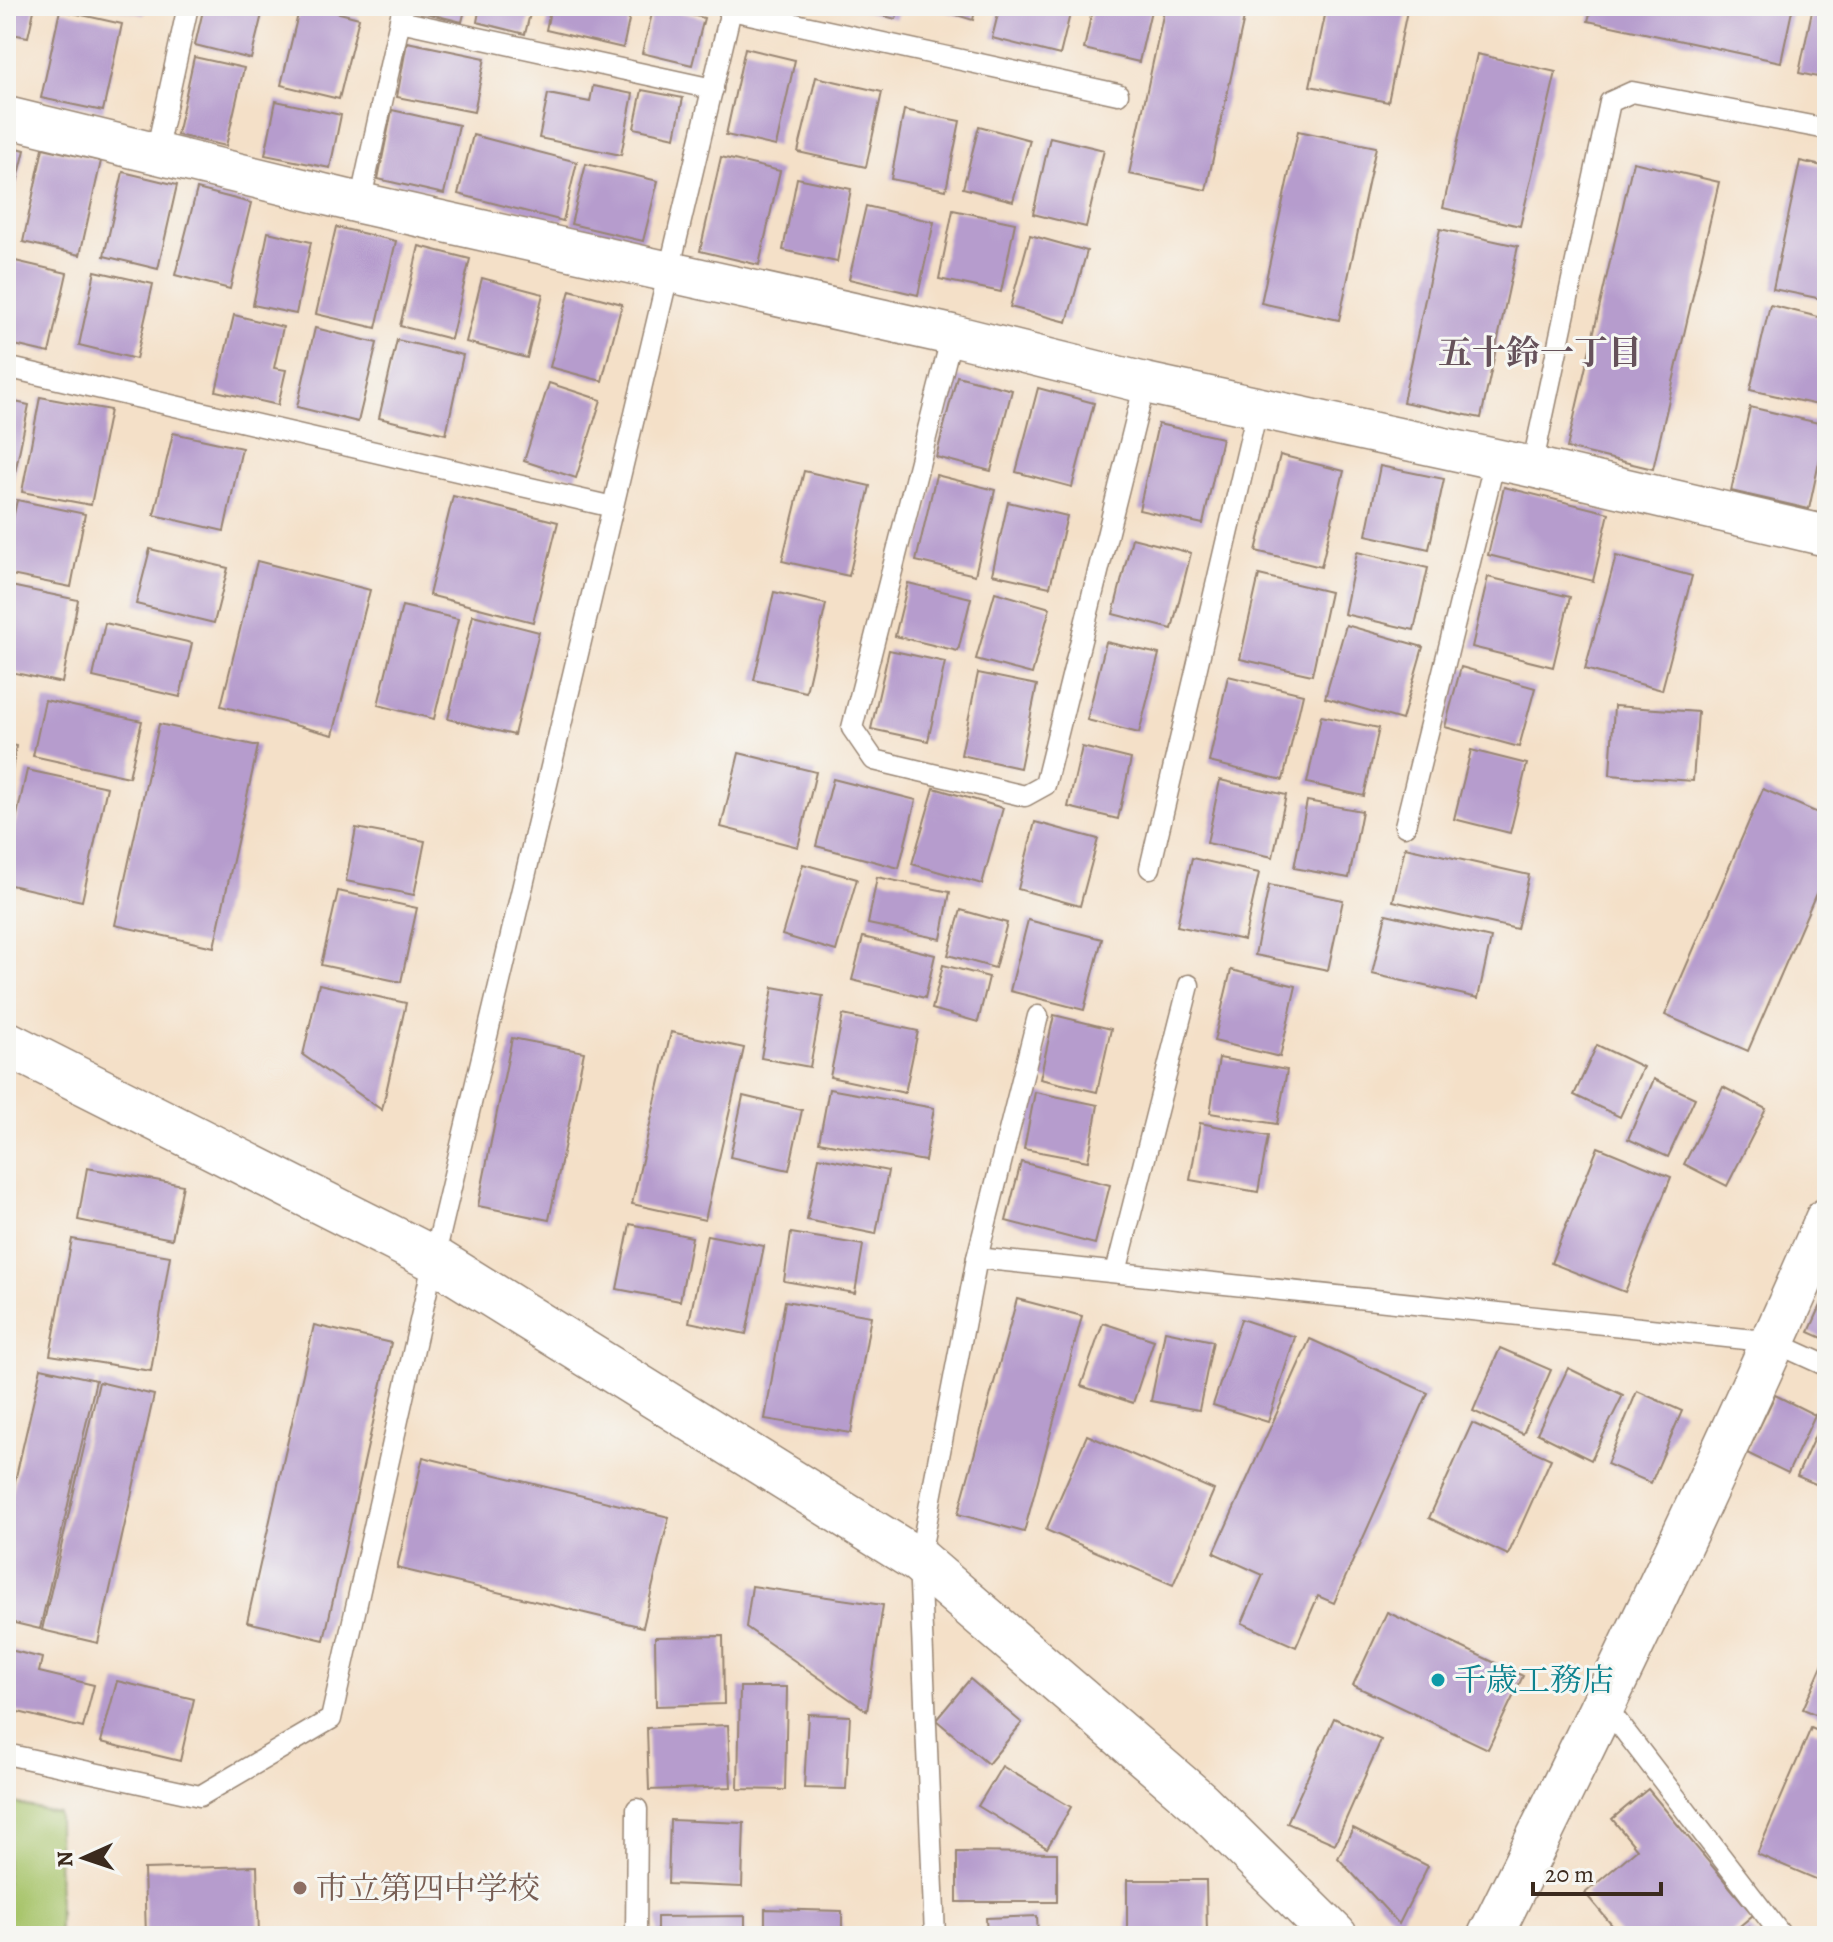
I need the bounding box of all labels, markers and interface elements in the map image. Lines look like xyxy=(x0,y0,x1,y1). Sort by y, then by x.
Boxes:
district label: 五十鈴一丁目 xyxy=(1438,329,1642,376)
place label: 千歳工務店 xyxy=(1454,1658,1614,1702)
marker: 千歳工務店 xyxy=(1429,1671,1447,1689)
north arrow xyxy=(44,1818,124,1898)
scale bar xyxy=(1533,1846,1661,1896)
text: N xyxy=(50,1850,80,1868)
text: 20 m xyxy=(1545,1858,1594,1890)
place label: 市立第四中学校 xyxy=(316,1866,540,1910)
marker: 市立第四中学校 xyxy=(291,1879,309,1897)

